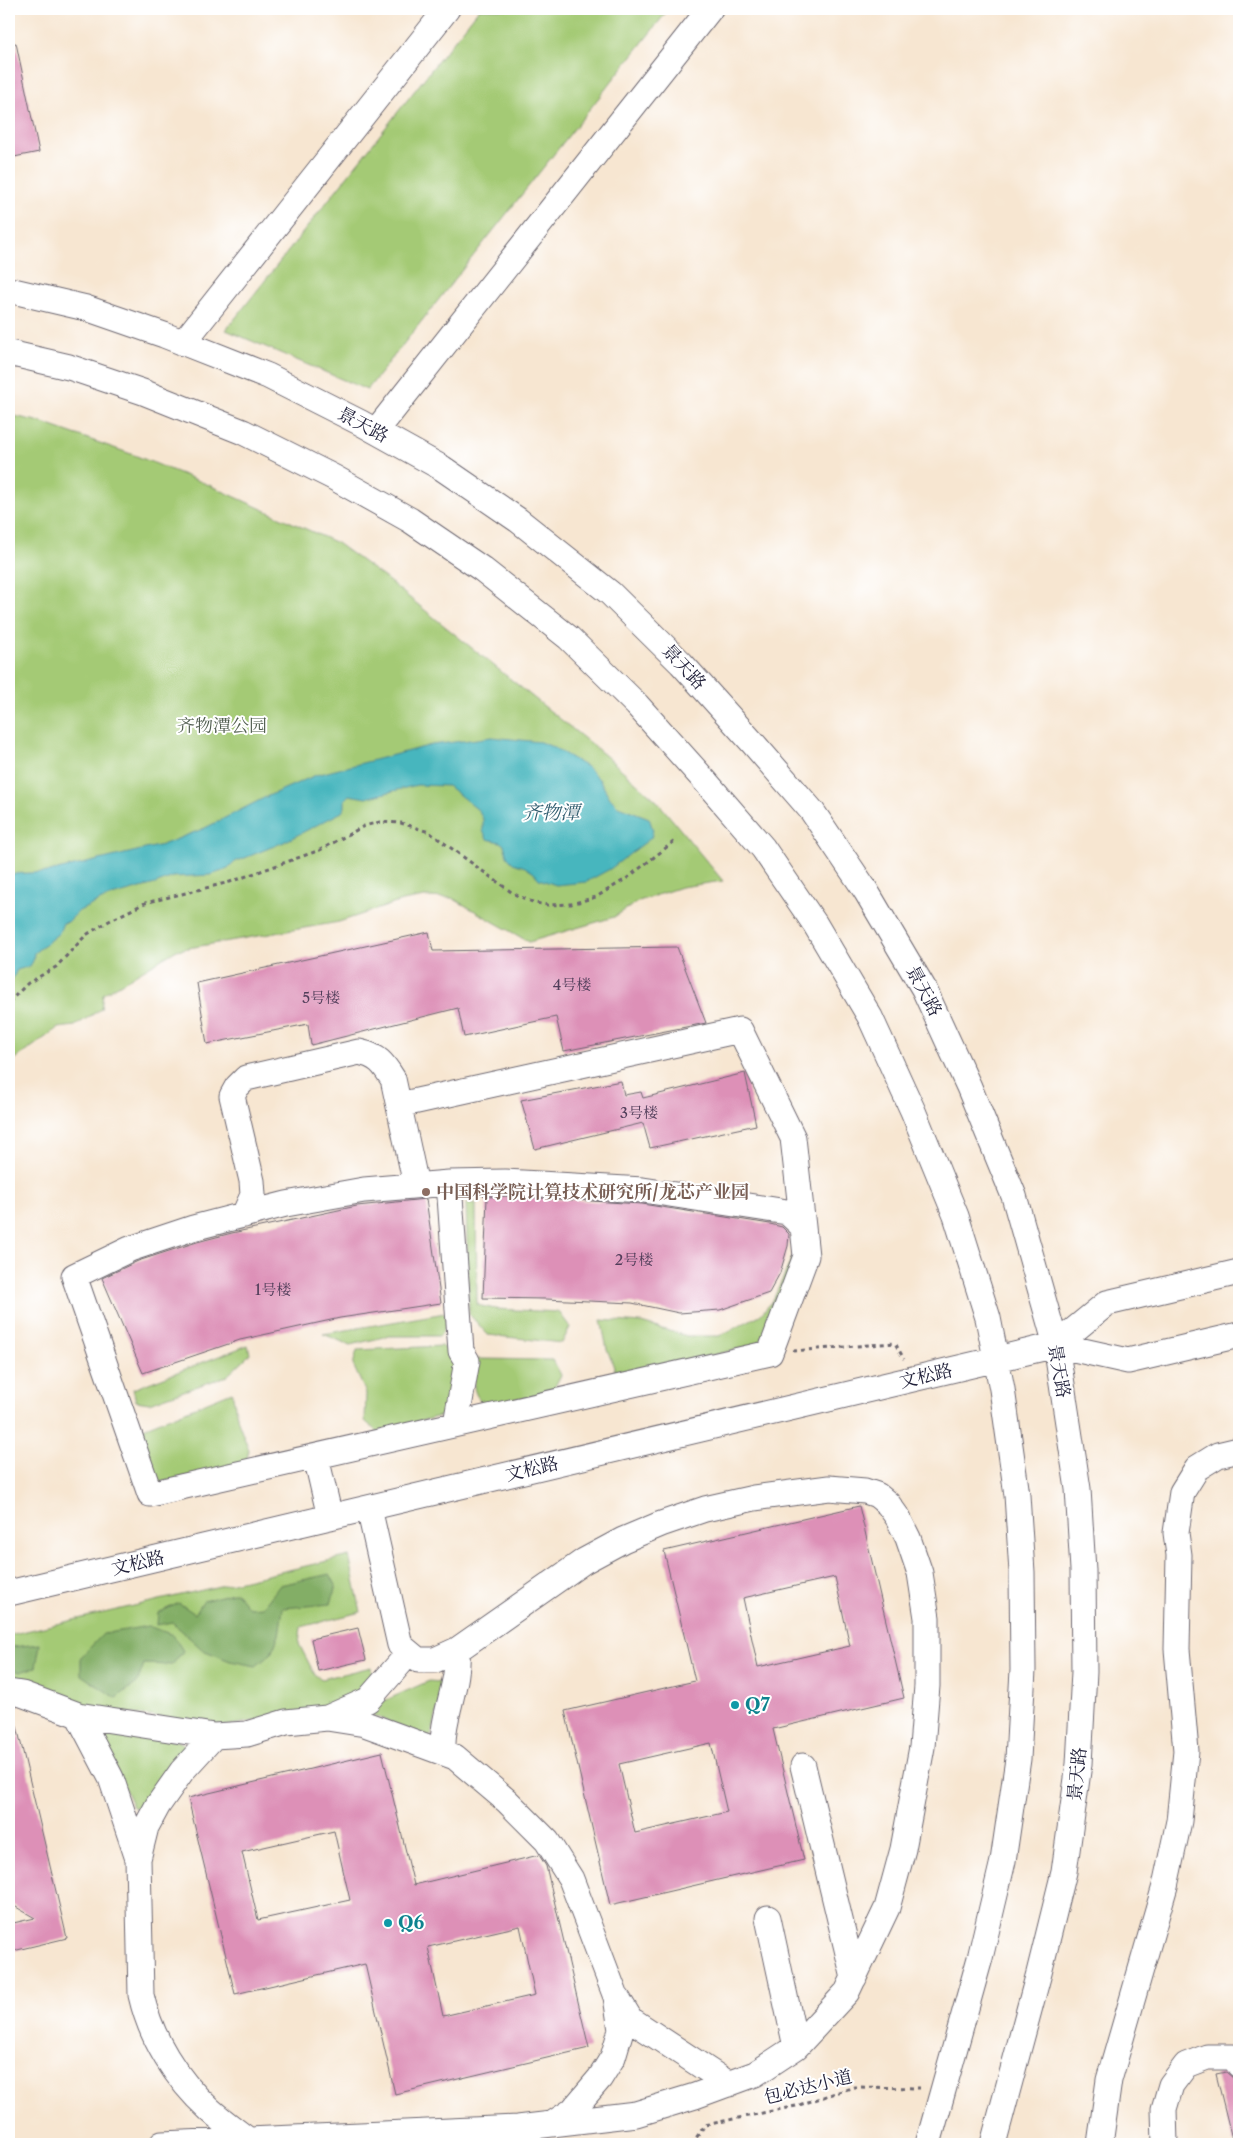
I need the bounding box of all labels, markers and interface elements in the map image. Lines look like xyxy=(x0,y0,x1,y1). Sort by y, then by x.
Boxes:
street label: 景天路 xyxy=(334,403,392,447)
street label: 景天路 xyxy=(658,640,710,694)
park label: 齐物潭公园 xyxy=(177,715,267,737)
water label: 齐物潭 xyxy=(522,801,582,824)
street label: 景天路 xyxy=(902,962,946,1020)
house number: 4号楼 xyxy=(553,975,591,994)
house number: 5号楼 xyxy=(302,988,340,1007)
house number: 3号楼 xyxy=(620,1103,658,1122)
place label: 中国科学院计算技术研究所/龙芯产业园 xyxy=(436,1181,749,1203)
marker: 中国科学院计算技术研究所/龙芯产业园 xyxy=(420,1186,432,1198)
house number: 2号楼 xyxy=(615,1250,653,1269)
house number: 1号楼 xyxy=(255,1280,291,1299)
street label: 景天路 xyxy=(1043,1343,1075,1399)
street label: 文松路 xyxy=(897,1359,955,1393)
street label: 文松路 xyxy=(503,1452,561,1486)
street label: 文松路 xyxy=(109,1546,167,1580)
place label: Q7 xyxy=(745,1694,770,1716)
marker: Q7 xyxy=(729,1699,741,1711)
street label: 景天路 xyxy=(1063,1746,1091,1802)
place label: Q6 xyxy=(398,1912,424,1934)
marker: Q6 xyxy=(382,1917,394,1929)
street label: 包必达小道 xyxy=(762,2065,854,2109)

